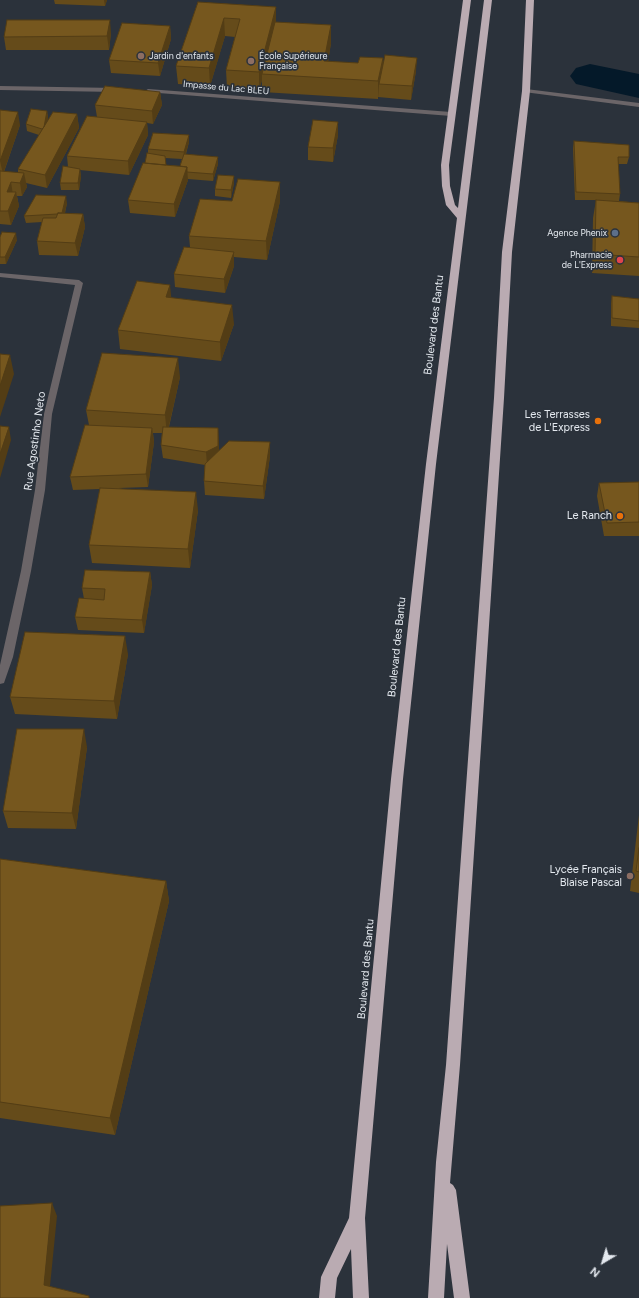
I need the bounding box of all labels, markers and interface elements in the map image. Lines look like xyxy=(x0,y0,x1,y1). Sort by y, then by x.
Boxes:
marker: Jardin d'enfants xyxy=(136,51,146,61)
place label: Jardin d'enfants xyxy=(149,51,213,61)
place label: École Supérieure Française xyxy=(259,51,327,72)
marker: École Supérieure Française xyxy=(246,56,256,66)
street label: Impasse du Lac BLEU xyxy=(183,79,269,97)
place label: Agence Phenix xyxy=(547,228,607,238)
marker: Agence Phenix xyxy=(610,228,620,238)
place label: Pharmacie de L'Express xyxy=(562,250,612,271)
marker: Pharmacie de L'Express xyxy=(615,255,625,265)
street label: Boulevard des Bantu xyxy=(421,274,447,376)
street label: Rue Agostinho Neto xyxy=(21,390,49,492)
place label: Les Terrasses de L'Express xyxy=(525,408,590,434)
marker: Les Terrasses de L'Express xyxy=(593,416,603,426)
place label: Le Ranch xyxy=(567,509,612,523)
marker: Le Ranch xyxy=(615,511,625,521)
street label: Boulevard des Bantu xyxy=(385,596,409,698)
place label: Lycée Français Blaise Pascal xyxy=(549,863,622,889)
marker: Lycée Français Blaise Pascal xyxy=(625,871,635,881)
street label: Boulevard des Bantu xyxy=(355,918,377,1020)
north arrow xyxy=(583,1242,623,1282)
text: N xyxy=(588,1264,603,1280)

